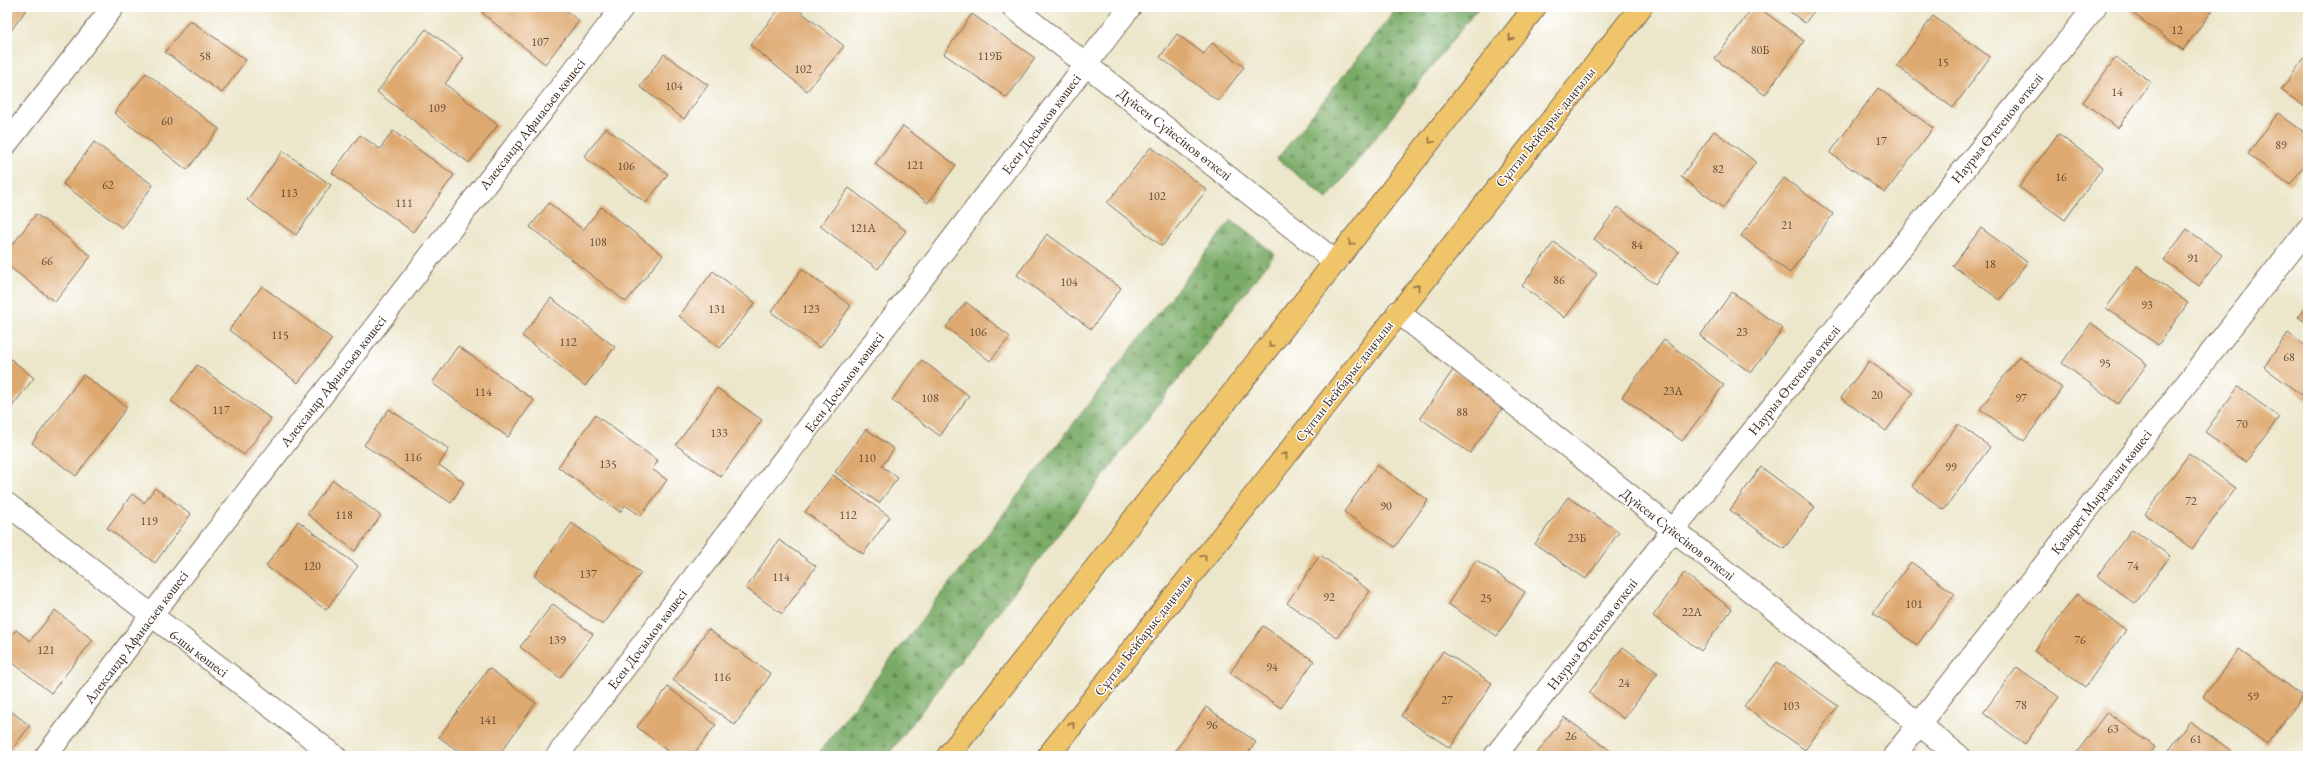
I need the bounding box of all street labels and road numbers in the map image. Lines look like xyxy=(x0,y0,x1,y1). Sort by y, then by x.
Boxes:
street label: Александр Афанасьев көшесі xyxy=(474,54,589,194)
street label: Сұлтан Бейбарыс даңғылы xyxy=(1491,63,1599,191)
street label: Наурыз Өтегенов өткелі xyxy=(1947,69,2047,187)
street label: Есен Досымов көшесі xyxy=(997,70,1085,178)
street label: Дүйсен Сүйесінов өткелі xyxy=(1114,84,1236,185)
street label: Александр Афанасьев көшесі xyxy=(275,311,390,451)
street label: Сұлтан Бейбарыс даңғылы xyxy=(1291,316,1397,445)
street label: Наурыз Өтегенов өткелі xyxy=(1744,321,1844,439)
street label: Есен Досымов көшесі xyxy=(800,328,888,436)
street label: Қазырет Мырзағали көшесі xyxy=(2047,425,2156,558)
street label: Дүйсен Сүйесінов өткелі xyxy=(1617,484,1739,585)
street label: Александр Афанасьев көшесі xyxy=(79,566,192,708)
street label: Сұлтан Бейбарыс даңғылы xyxy=(1090,570,1196,699)
street label: Наурыз Өтегенов өткелі xyxy=(1543,574,1642,693)
street label: Есен Досымов көшесі xyxy=(603,585,691,693)
street label: 6-шы көшесі xyxy=(166,625,232,681)

